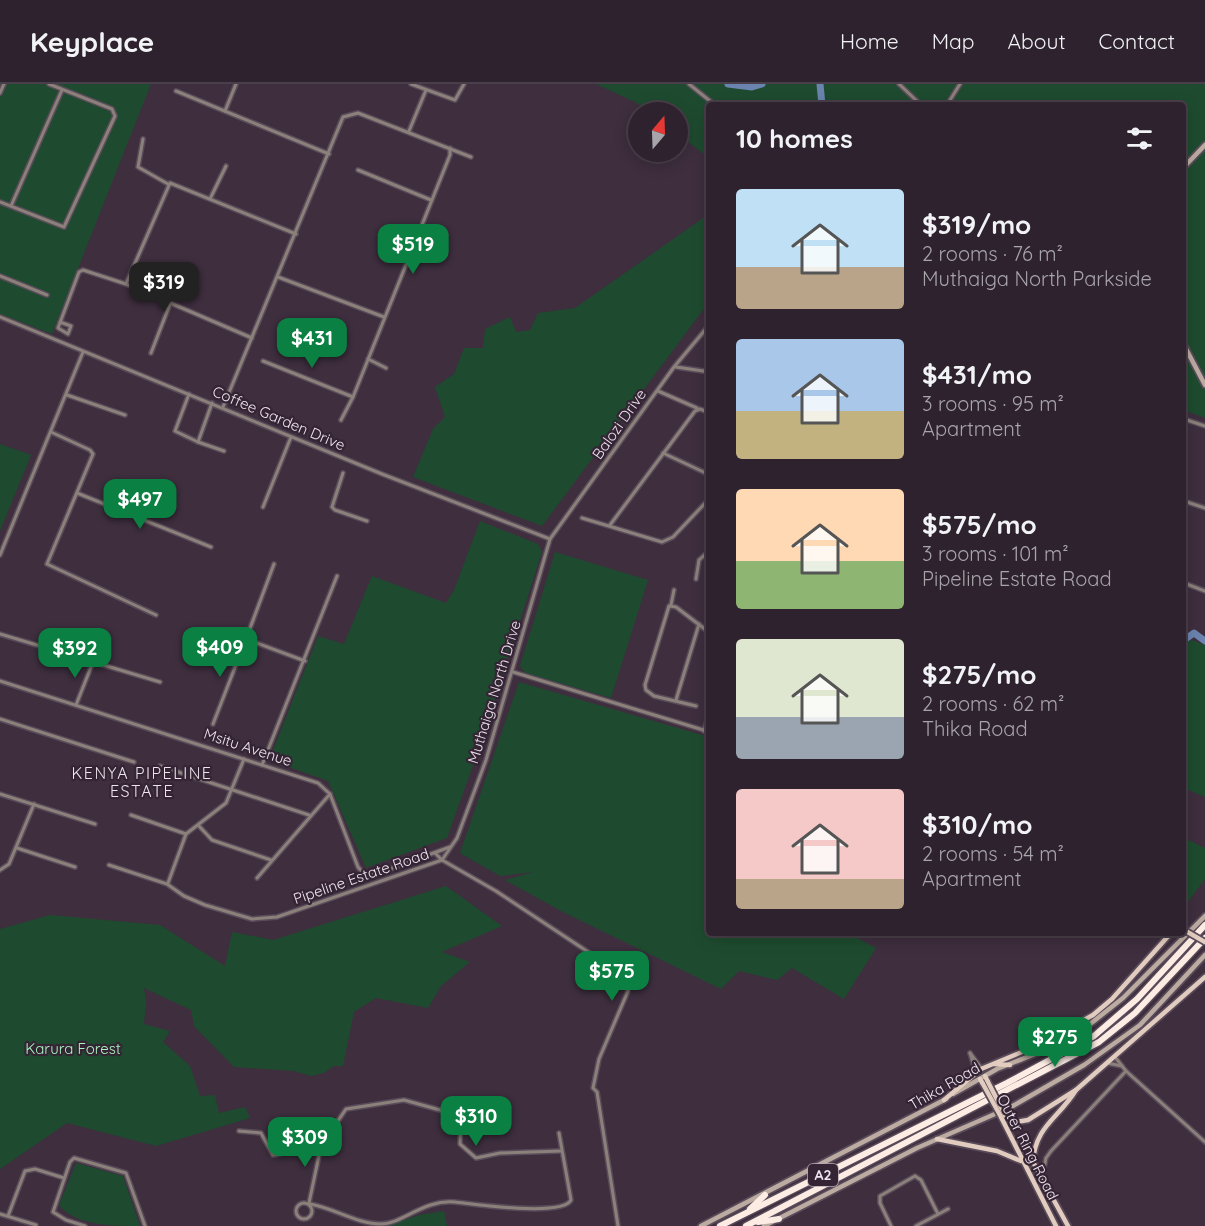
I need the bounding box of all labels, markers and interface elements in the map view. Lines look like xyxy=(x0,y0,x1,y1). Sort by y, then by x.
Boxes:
text: Keyplace xyxy=(30,24,154,59)
text: Home xyxy=(840,28,899,54)
text: Map xyxy=(932,28,975,54)
text: About xyxy=(1008,28,1066,54)
text: Contact xyxy=(1099,28,1175,54)
north arrow xyxy=(628,102,688,162)
map controls xyxy=(628,102,688,162)
text: 10 homes xyxy=(736,122,853,155)
icon: filters xyxy=(1123,122,1156,155)
text: $319/mo xyxy=(922,208,1031,241)
icon: home xyxy=(784,213,856,285)
pin: $519 xyxy=(377,224,449,275)
text: $519 xyxy=(392,231,434,256)
text: 2 rooms · 76 m² xyxy=(922,241,1063,266)
pin: $319 xyxy=(128,262,200,313)
text: Muthaiga North Parkside xyxy=(922,266,1152,291)
text: $319 xyxy=(143,269,185,294)
pin: $431 xyxy=(276,318,348,369)
text: $431 xyxy=(291,325,333,350)
text: $431/mo xyxy=(922,358,1032,391)
icon: home xyxy=(784,363,856,435)
street label: Coffee Garden Drive xyxy=(210,381,348,455)
street label: Balozi Drive xyxy=(588,385,650,463)
text: 3 rooms · 95 m² xyxy=(922,391,1064,416)
text: Apartment xyxy=(922,416,1022,441)
pin: $497 xyxy=(104,479,176,530)
text: $497 xyxy=(117,486,163,511)
text: $575/mo xyxy=(922,508,1037,541)
icon: home xyxy=(784,513,856,585)
text: 3 rooms · 101 m² xyxy=(922,541,1069,566)
text: Pipeline Estate Road xyxy=(922,566,1112,591)
street label: Muthaiga North Drive xyxy=(463,618,525,766)
pin: $409 xyxy=(184,627,256,678)
pin: $392 xyxy=(39,628,111,679)
text: $409 xyxy=(196,634,244,659)
text: $392 xyxy=(52,635,98,660)
text: $275/mo xyxy=(922,658,1037,691)
icon: home xyxy=(784,663,856,735)
text: 2 rooms · 62 m² xyxy=(922,691,1064,716)
text: Thika Road xyxy=(922,716,1028,741)
street label: Msitu Avenue xyxy=(201,724,295,770)
district label: KENYA PIPELINE ESTATE xyxy=(72,763,212,801)
text: $310/mo xyxy=(922,808,1033,841)
icon: home xyxy=(784,813,856,885)
text: 2 rooms · 54 m² xyxy=(922,841,1064,866)
street label: Pipeline Estate Road xyxy=(291,844,431,908)
text: Apartment xyxy=(922,866,1022,891)
pin: $575 xyxy=(576,951,648,1002)
text: $575 xyxy=(589,958,635,983)
pin: $275 xyxy=(1019,1017,1091,1068)
text: $275 xyxy=(1032,1024,1078,1049)
park label: Karura Forest xyxy=(25,1039,121,1058)
street label: Thika Road xyxy=(905,1058,983,1114)
street label: Outer Ring Road xyxy=(993,1091,1063,1203)
pin: $310 xyxy=(440,1096,512,1147)
text: $310 xyxy=(455,1103,497,1128)
pin: $309 xyxy=(269,1117,341,1168)
text: $309 xyxy=(282,1124,328,1149)
road number: A2 xyxy=(808,1164,838,1186)

